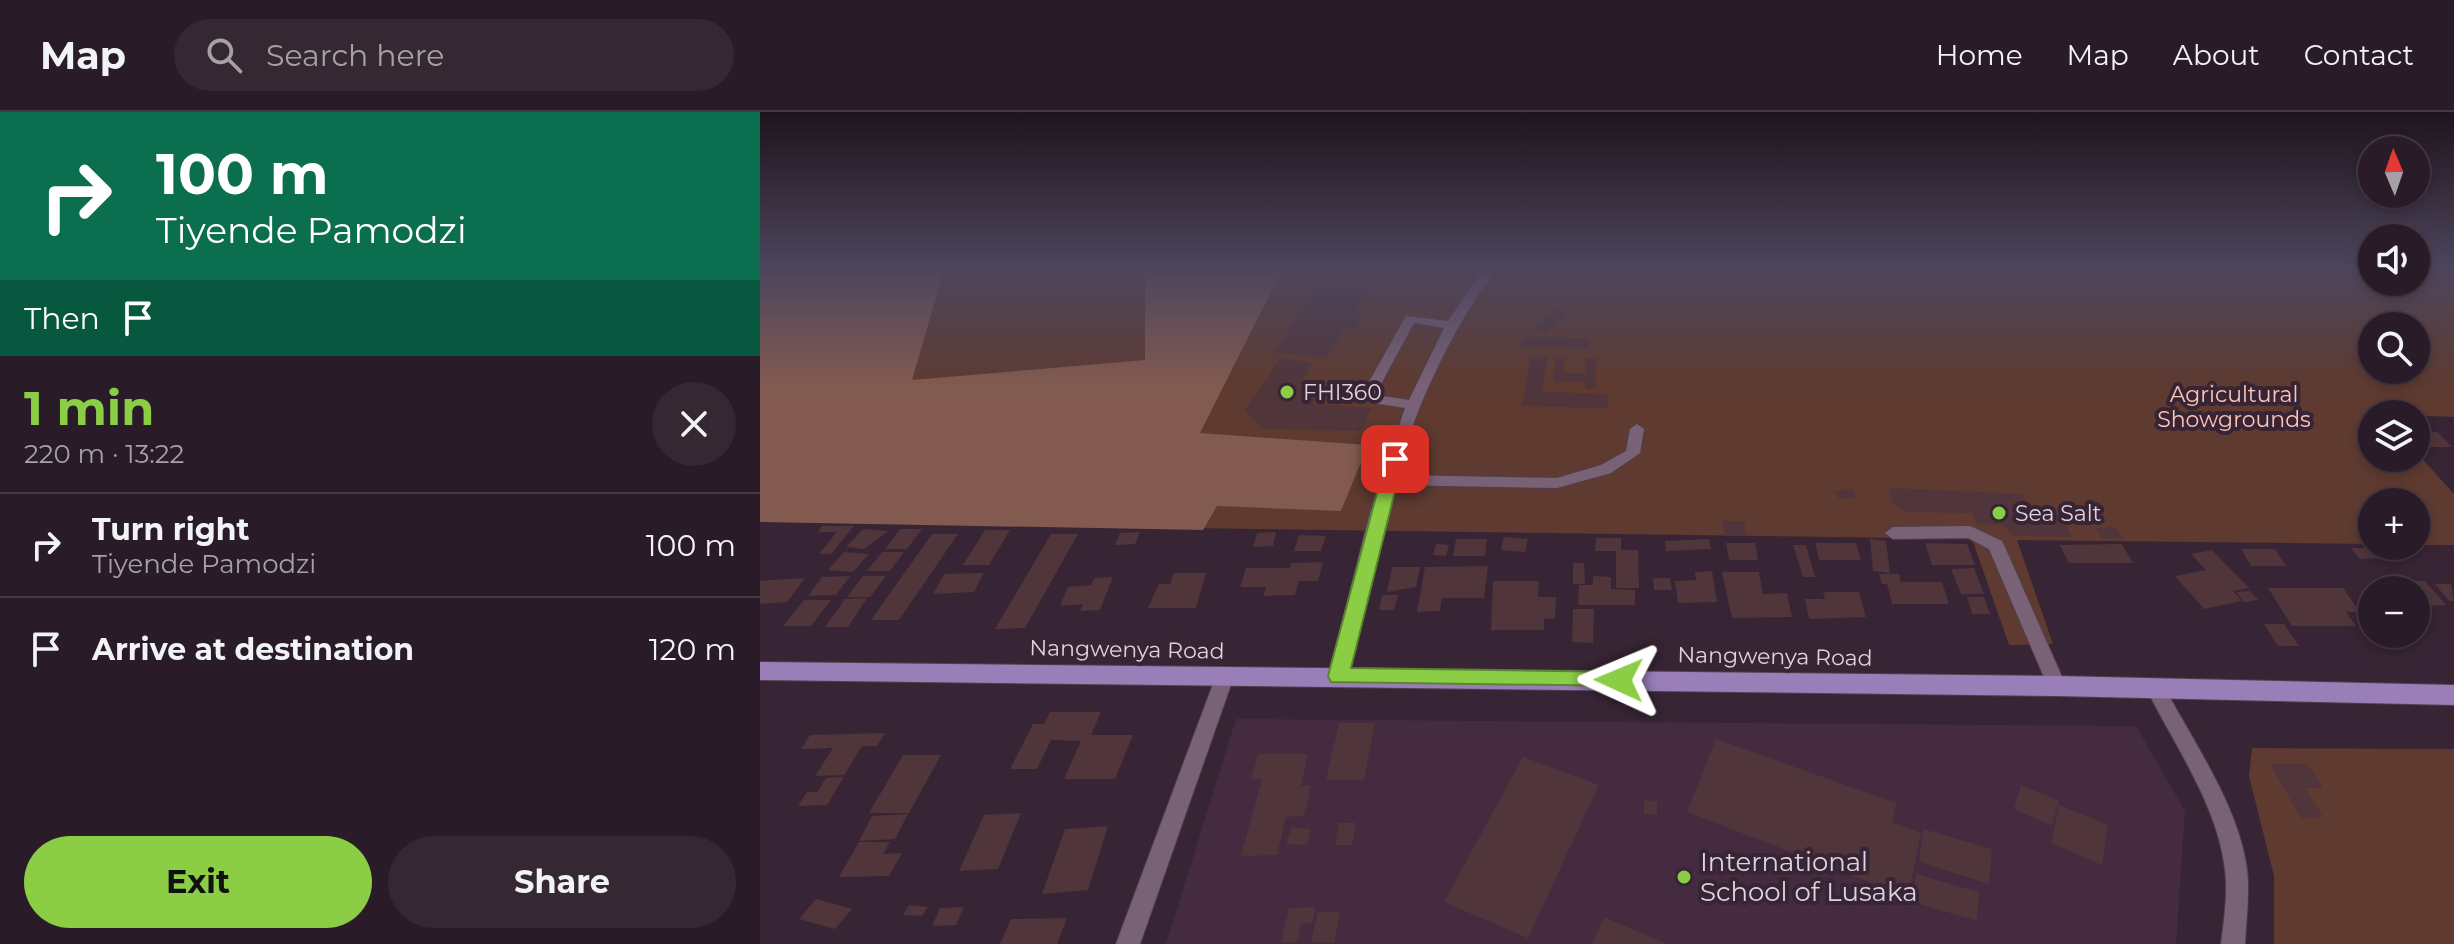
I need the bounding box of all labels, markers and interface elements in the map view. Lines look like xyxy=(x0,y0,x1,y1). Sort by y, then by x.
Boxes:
search box xyxy=(174,19,734,91)
text: Map xyxy=(40,32,126,79)
icon: search xyxy=(202,33,246,77)
text: Search here xyxy=(266,37,444,74)
text: Home xyxy=(1936,38,2023,72)
text: Map xyxy=(2067,38,2129,72)
text: About xyxy=(2173,38,2260,72)
text: Contact xyxy=(2304,38,2414,72)
north arrow xyxy=(2358,136,2430,208)
map controls xyxy=(2358,136,2430,648)
text: 100 m xyxy=(156,140,329,208)
icon: right xyxy=(24,144,128,248)
text: Tiyende Pamodzi xyxy=(156,208,467,252)
button: sound xyxy=(2358,224,2430,296)
icon: arrive xyxy=(116,296,160,340)
text: Then xyxy=(24,300,100,337)
button: search xyxy=(2358,312,2430,384)
text: 1 min xyxy=(24,379,154,437)
place label: FHI360 xyxy=(1303,379,1382,406)
park label: Agricultural Showgrounds xyxy=(2157,381,2311,433)
button: close xyxy=(652,382,736,466)
marker: FHI360 xyxy=(1278,383,1296,401)
button: layers xyxy=(2358,400,2430,472)
pin xyxy=(1361,425,1429,493)
icon: arrive xyxy=(1373,437,1417,481)
text: 220 m · 13:22 xyxy=(24,438,184,470)
button: + xyxy=(2358,488,2430,560)
place label: Sea Salt xyxy=(2015,500,2101,527)
marker: Sea Salt xyxy=(1990,504,2008,522)
text: Turn right xyxy=(92,511,249,548)
icon: right xyxy=(24,523,68,567)
text: 100 m xyxy=(646,527,736,564)
text: Tiyende Pamodzi xyxy=(92,548,316,580)
button: − xyxy=(2358,576,2430,648)
icon: arrive xyxy=(24,627,68,671)
text: Arrive at destination xyxy=(92,631,414,668)
text: 120 m xyxy=(649,631,736,668)
street label: Nangwenya Road xyxy=(1029,634,1225,665)
position arrow xyxy=(1577,638,1661,722)
street label: Nangwenya Road xyxy=(1677,641,1873,672)
button: Exit xyxy=(24,836,372,928)
button: Share xyxy=(388,836,736,928)
place label: International School of Lusaka xyxy=(1700,846,1918,908)
marker: International School of Lusaka xyxy=(1675,868,1693,886)

